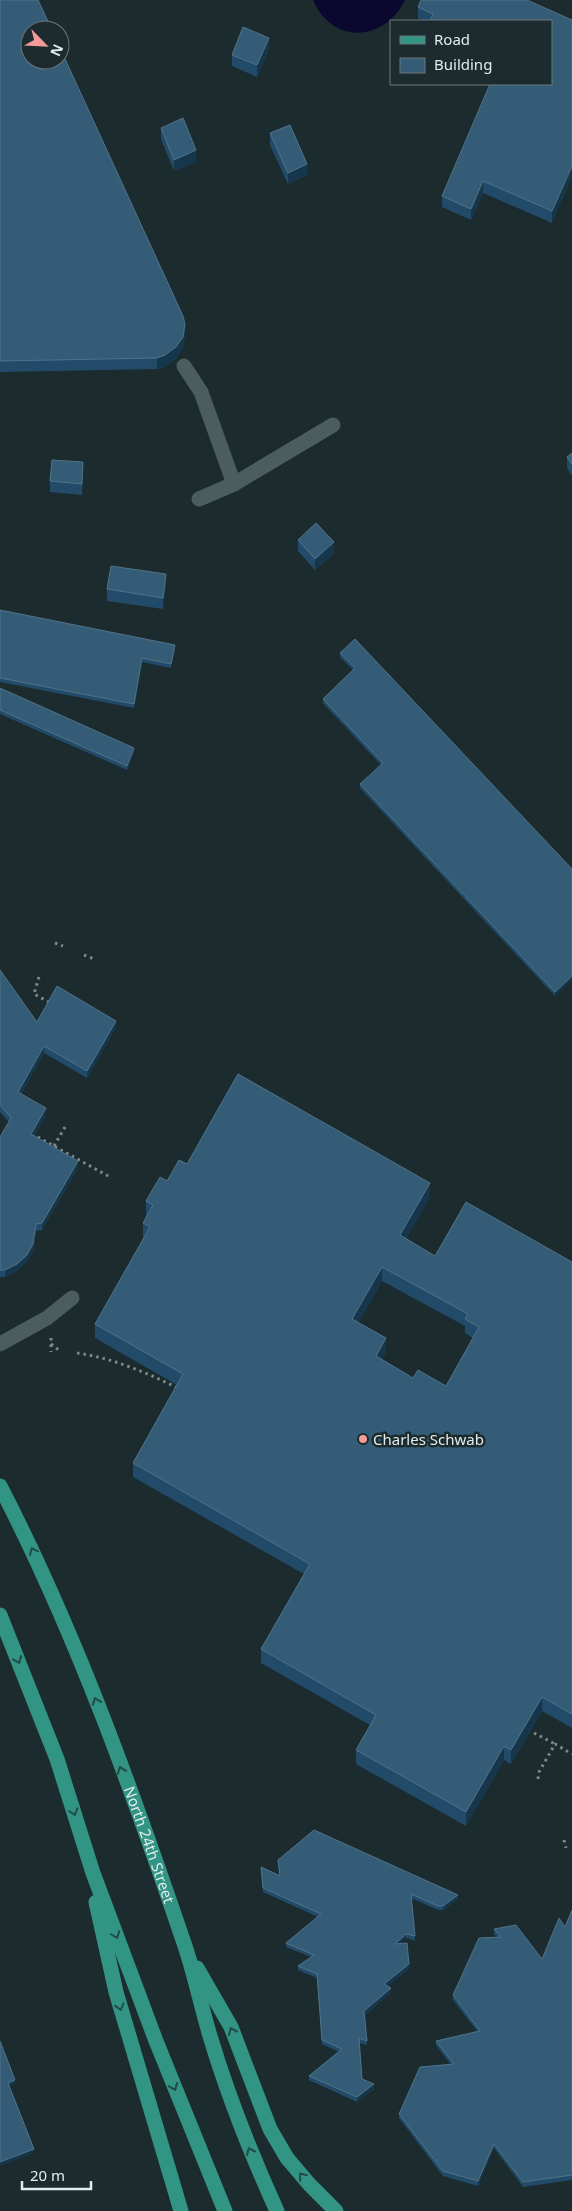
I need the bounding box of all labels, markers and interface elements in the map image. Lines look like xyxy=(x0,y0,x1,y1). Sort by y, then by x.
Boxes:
north arrow xyxy=(20,20,70,70)
legend xyxy=(390,20,552,85)
text: Road xyxy=(434,29,470,49)
text: N xyxy=(46,41,68,60)
text: Building xyxy=(434,54,492,74)
place label: Charles Schwab xyxy=(373,1429,484,1449)
marker: Charles Schwab xyxy=(357,1433,369,1445)
one-way arrow xyxy=(29,1547,39,1556)
one-way arrow xyxy=(12,1655,23,1664)
one-way arrow xyxy=(92,1697,102,1706)
one-way arrow xyxy=(117,1766,127,1775)
street label: North 24th Street xyxy=(120,1783,180,1907)
one-way arrow xyxy=(68,1808,78,1816)
one-way arrow xyxy=(110,1931,120,1939)
one-way arrow xyxy=(115,2002,125,2010)
one-way arrow xyxy=(227,2027,238,2036)
one-way arrow xyxy=(168,2082,178,2091)
one-way arrow xyxy=(245,2147,256,2156)
scale bar xyxy=(22,2158,91,2190)
text: 20 m xyxy=(30,2165,65,2185)
one-way arrow xyxy=(299,2173,308,2182)

